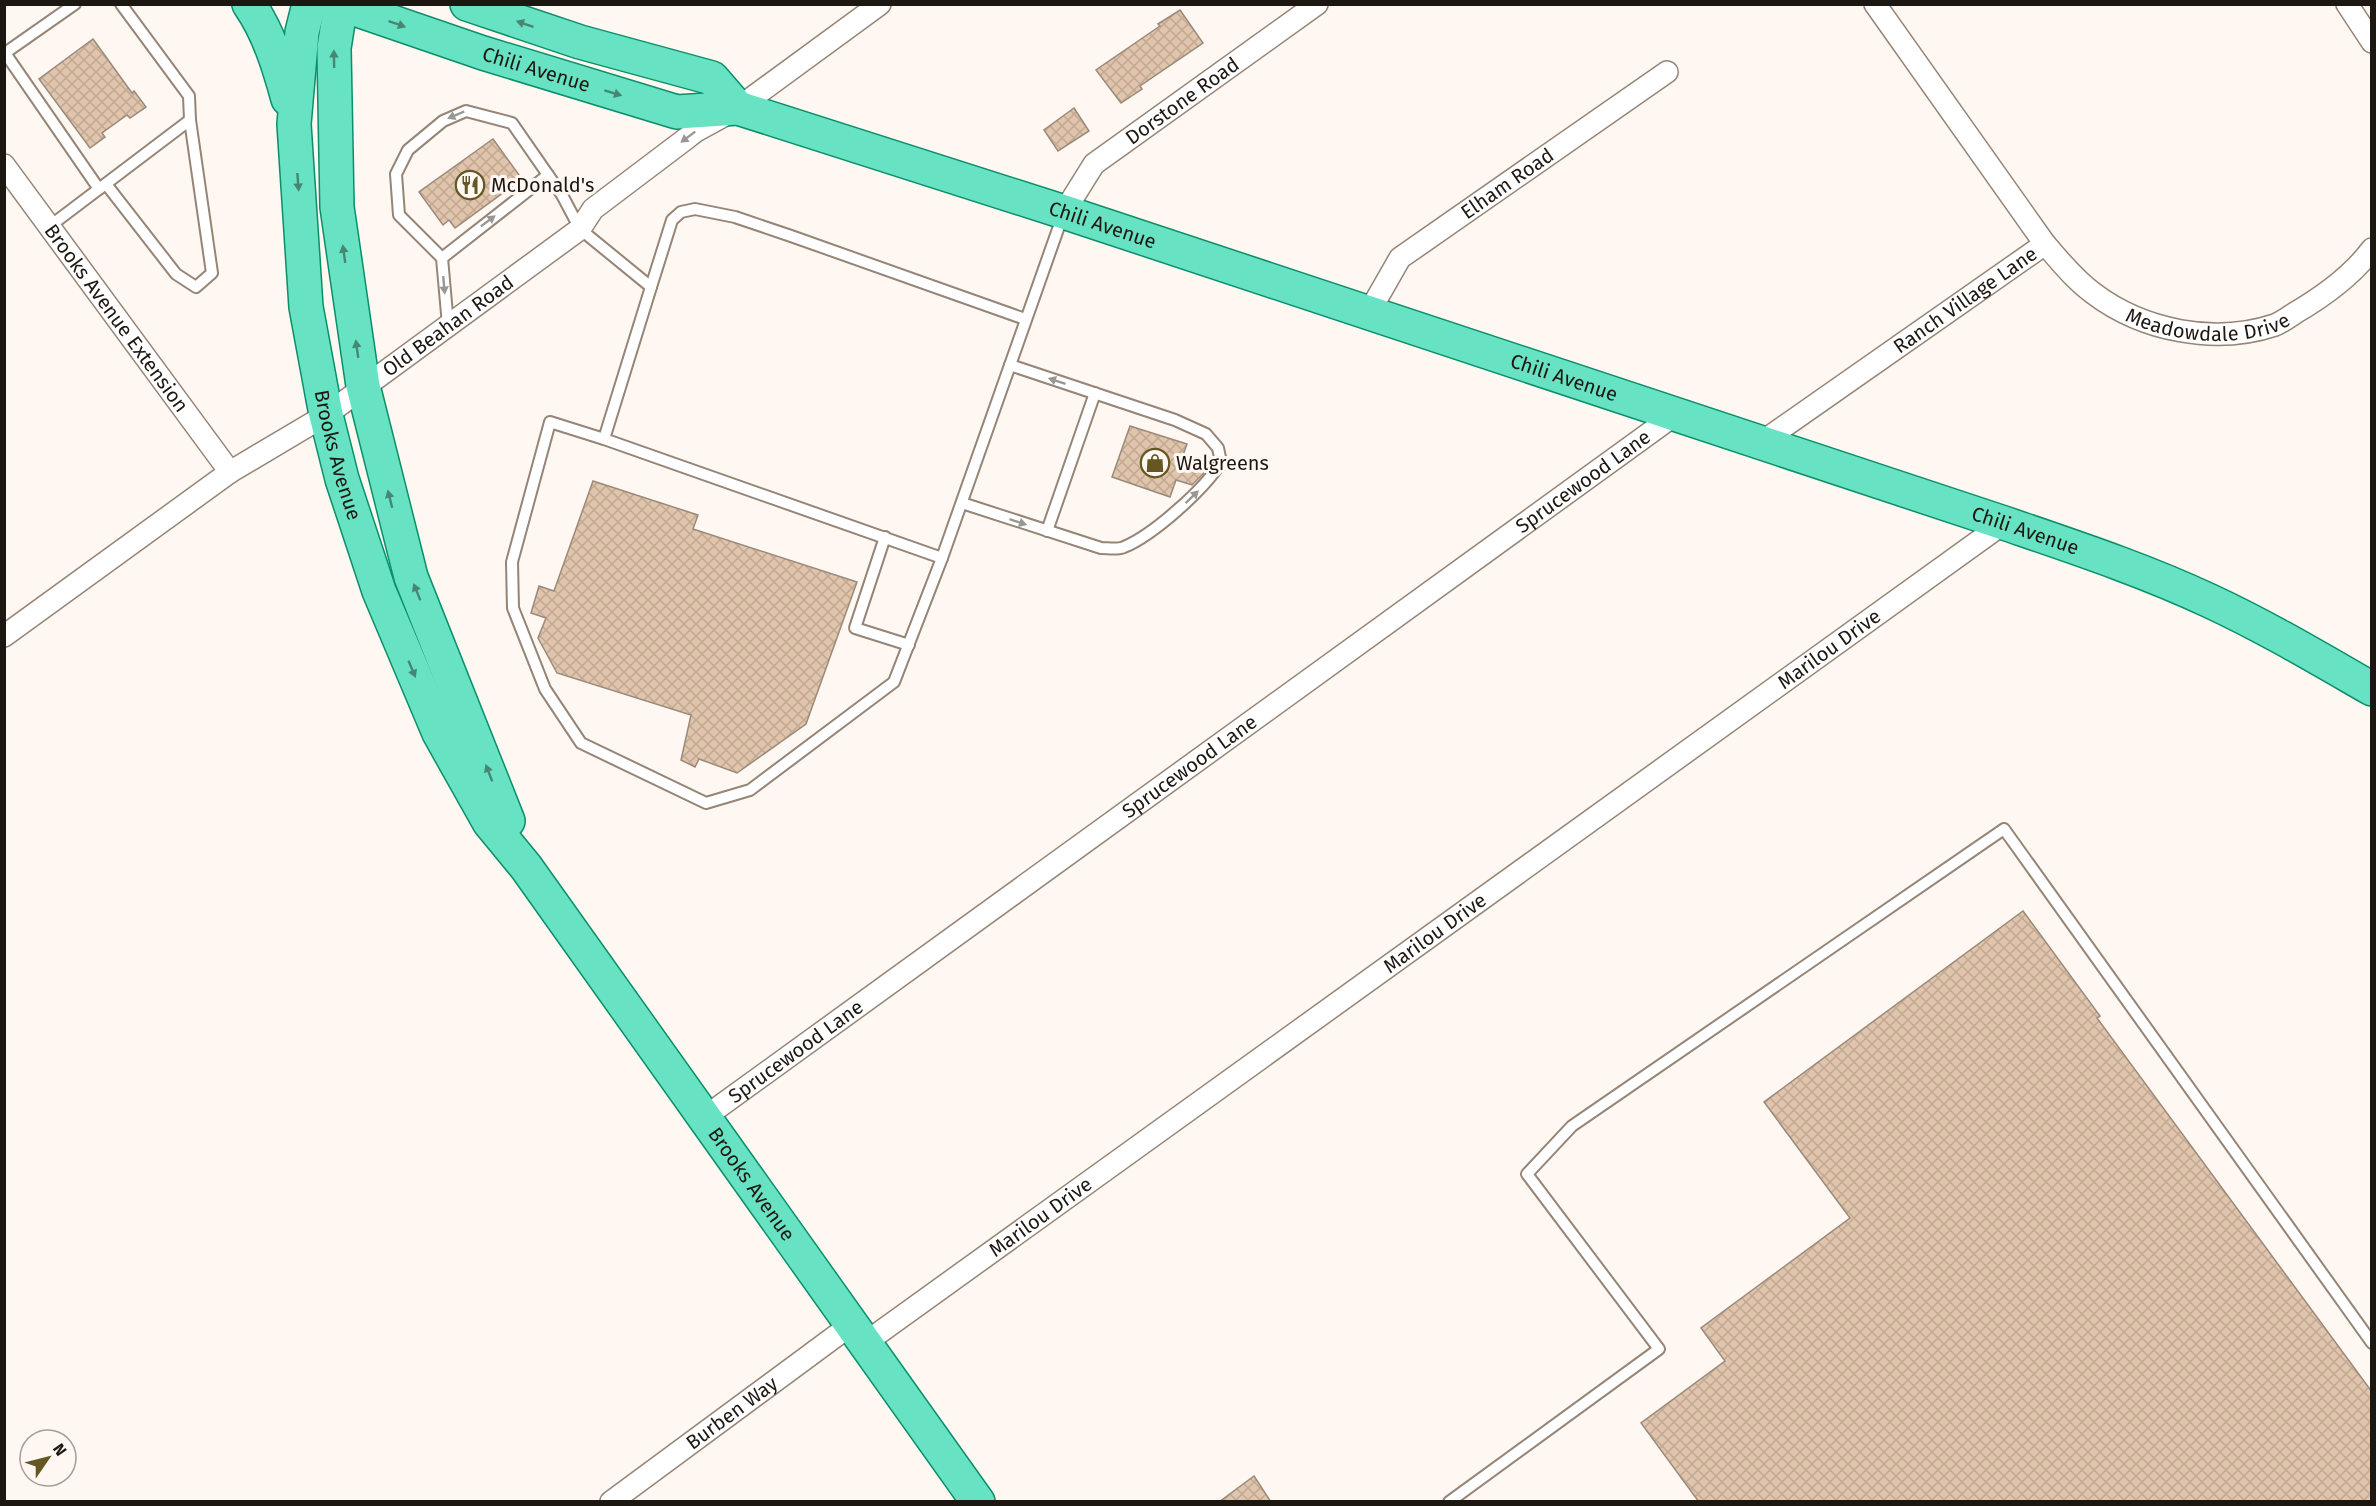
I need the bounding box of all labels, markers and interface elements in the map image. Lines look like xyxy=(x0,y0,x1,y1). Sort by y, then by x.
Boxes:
one-way arrow xyxy=(388,19,406,29)
one-way arrow xyxy=(515,19,533,28)
street label: Chili Avenue xyxy=(480,42,593,97)
one-way arrow xyxy=(330,50,339,69)
street label: Dorstone Road xyxy=(1121,52,1244,150)
one-way arrow xyxy=(604,89,622,98)
one-way arrow xyxy=(447,110,465,120)
one-way arrow xyxy=(680,131,695,143)
street label: Elham Road xyxy=(1456,143,1558,224)
restaurant icon: McDonald's xyxy=(454,169,486,201)
one-way arrow xyxy=(293,173,303,192)
place label: McDonald's xyxy=(491,173,594,197)
street label: Chili Avenue xyxy=(1046,196,1159,254)
one-way arrow xyxy=(479,215,495,227)
street label: Brooks Avenue Extension xyxy=(40,219,194,417)
street label: Ranch Village Lane xyxy=(1889,241,2042,358)
one-way arrow xyxy=(339,244,348,263)
street label: Old Beahan Road xyxy=(378,270,518,382)
one-way arrow xyxy=(440,275,449,294)
street label: Meadowdale Drive xyxy=(2122,303,2294,346)
one-way arrow xyxy=(353,339,362,358)
street label: Chili Avenue xyxy=(1507,349,1621,406)
one-way arrow xyxy=(1048,376,1066,385)
street label: Brooks Avenue xyxy=(310,388,367,523)
street label: Sprucewood Lane xyxy=(1511,425,1655,538)
shop icon: Walgreens xyxy=(1139,447,1171,479)
place label: Walgreens xyxy=(1176,451,1269,475)
one-way arrow xyxy=(384,489,394,508)
one-way arrow xyxy=(1184,490,1199,504)
street label: Chili Avenue xyxy=(1969,501,2082,560)
one-way arrow xyxy=(1009,517,1027,527)
one-way arrow xyxy=(412,583,422,601)
street label: Marilou Drive xyxy=(1773,604,1885,694)
one-way arrow xyxy=(407,660,417,678)
street label: Sprucewood Lane xyxy=(1117,710,1261,823)
one-way arrow xyxy=(484,764,494,782)
street label: Marilou Drive xyxy=(1379,888,1491,978)
street label: Sprucewood Lane xyxy=(724,995,868,1108)
street label: Brooks Avenue xyxy=(703,1123,800,1246)
street label: Marilou Drive xyxy=(984,1172,1096,1262)
street label: Burben Way xyxy=(681,1371,782,1455)
north arrow xyxy=(18,1428,78,1488)
text: N xyxy=(49,1440,71,1459)

